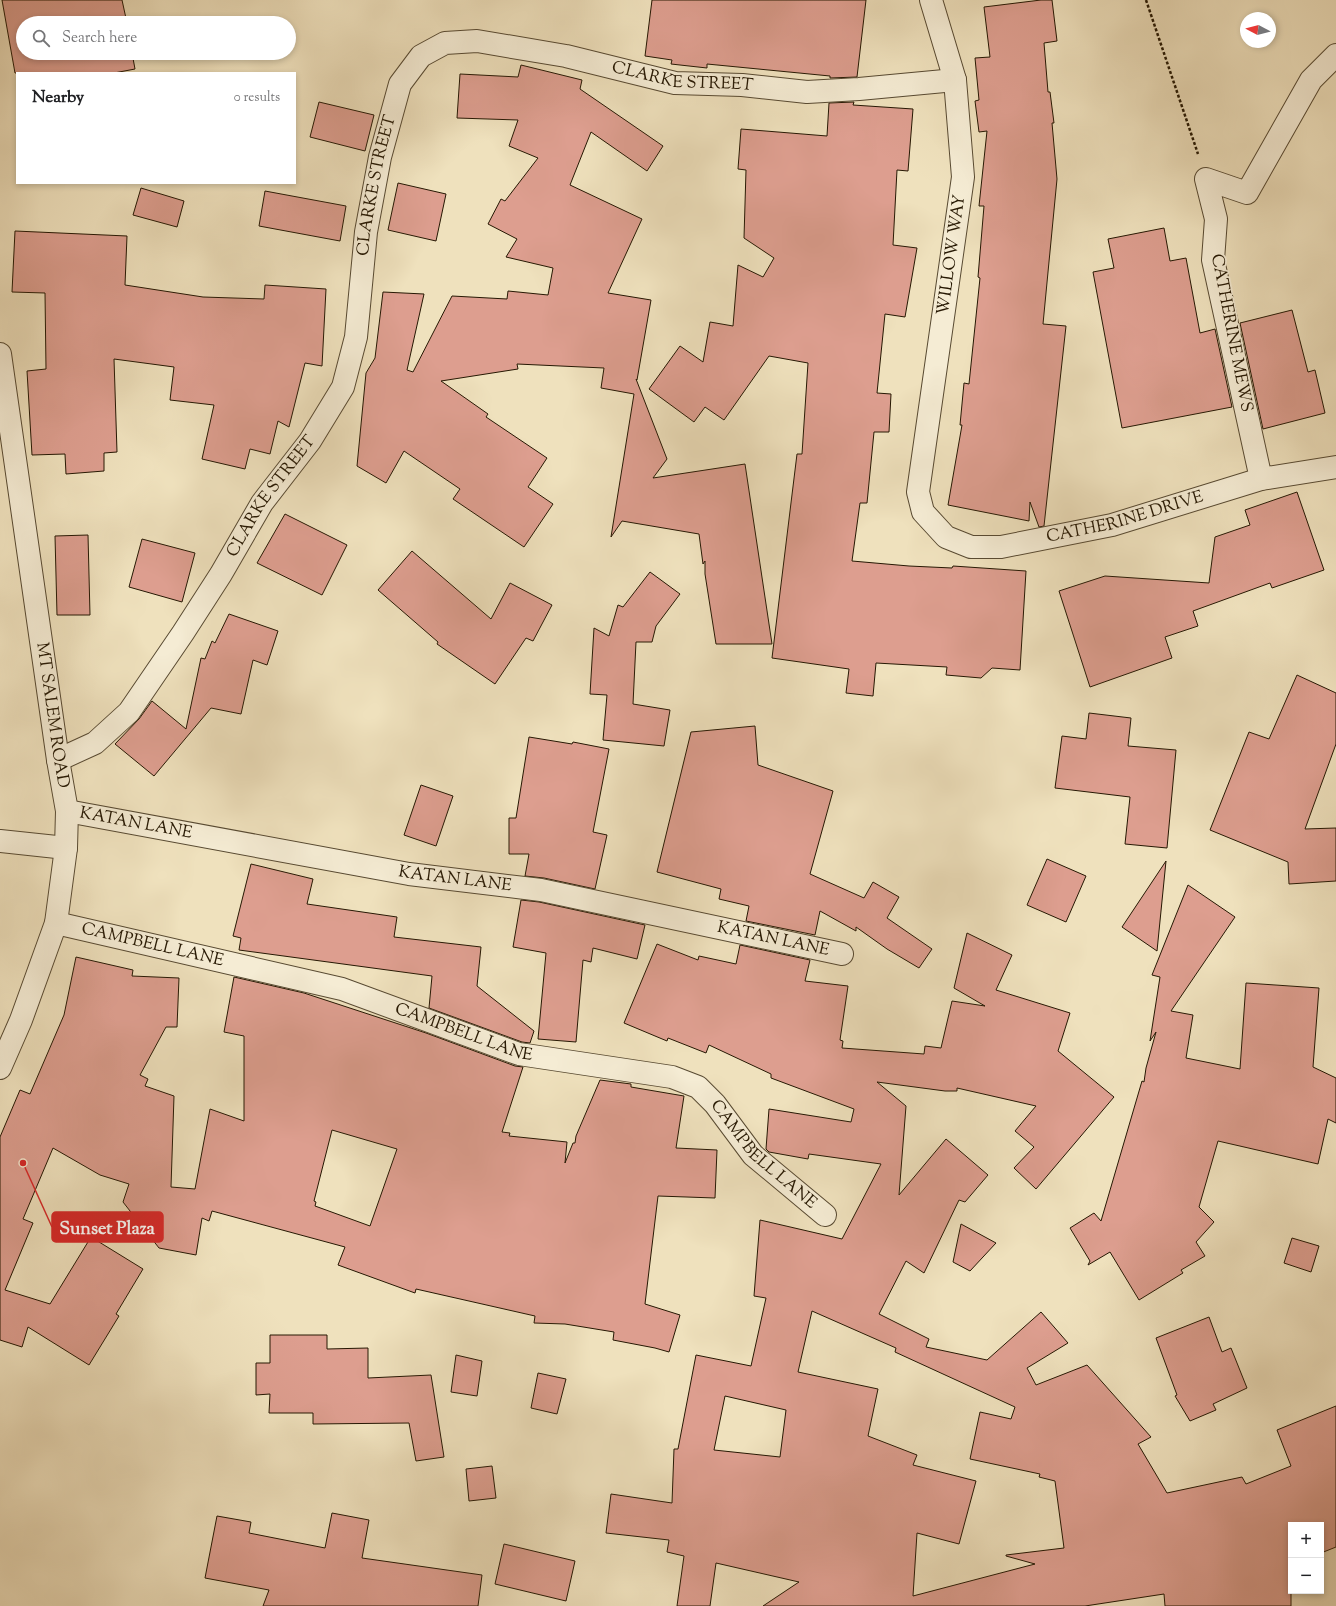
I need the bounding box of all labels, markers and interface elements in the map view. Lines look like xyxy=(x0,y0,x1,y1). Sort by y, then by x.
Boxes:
north arrow xyxy=(1240,12,1276,48)
search box xyxy=(16,16,296,60)
icon: search xyxy=(30,27,52,49)
text: Search here xyxy=(62,28,137,49)
street label: CLARKE STREET xyxy=(609,56,754,98)
text: Nearby xyxy=(32,86,84,110)
text: 0 results xyxy=(234,89,280,107)
street label: CLARKE STREET xyxy=(352,112,403,257)
street label: WILLOW WAY xyxy=(932,193,972,317)
street label: CATHERINE MEWS xyxy=(1204,252,1258,414)
street label: CLARKE STREET xyxy=(221,431,322,562)
street label: CATHERINE DRIVE xyxy=(1044,485,1206,550)
street label: MT SALEM ROAD xyxy=(29,641,75,790)
street label: KATAN LANE xyxy=(78,802,194,846)
street label: KATAN LANE xyxy=(396,860,513,898)
street label: KATAN LANE xyxy=(715,916,831,963)
street label: CAMPBELL LANE xyxy=(79,917,226,973)
street label: CAMPBELL LANE xyxy=(391,997,534,1068)
street label: CAMPBELL LANE xyxy=(704,1095,822,1215)
callout: Sunset Plaza xyxy=(52,1212,163,1242)
text: Sunset Plaza xyxy=(59,1217,156,1243)
map controls xyxy=(1288,1522,1324,1594)
button: + xyxy=(1288,1522,1324,1558)
button: − xyxy=(1288,1558,1324,1594)

